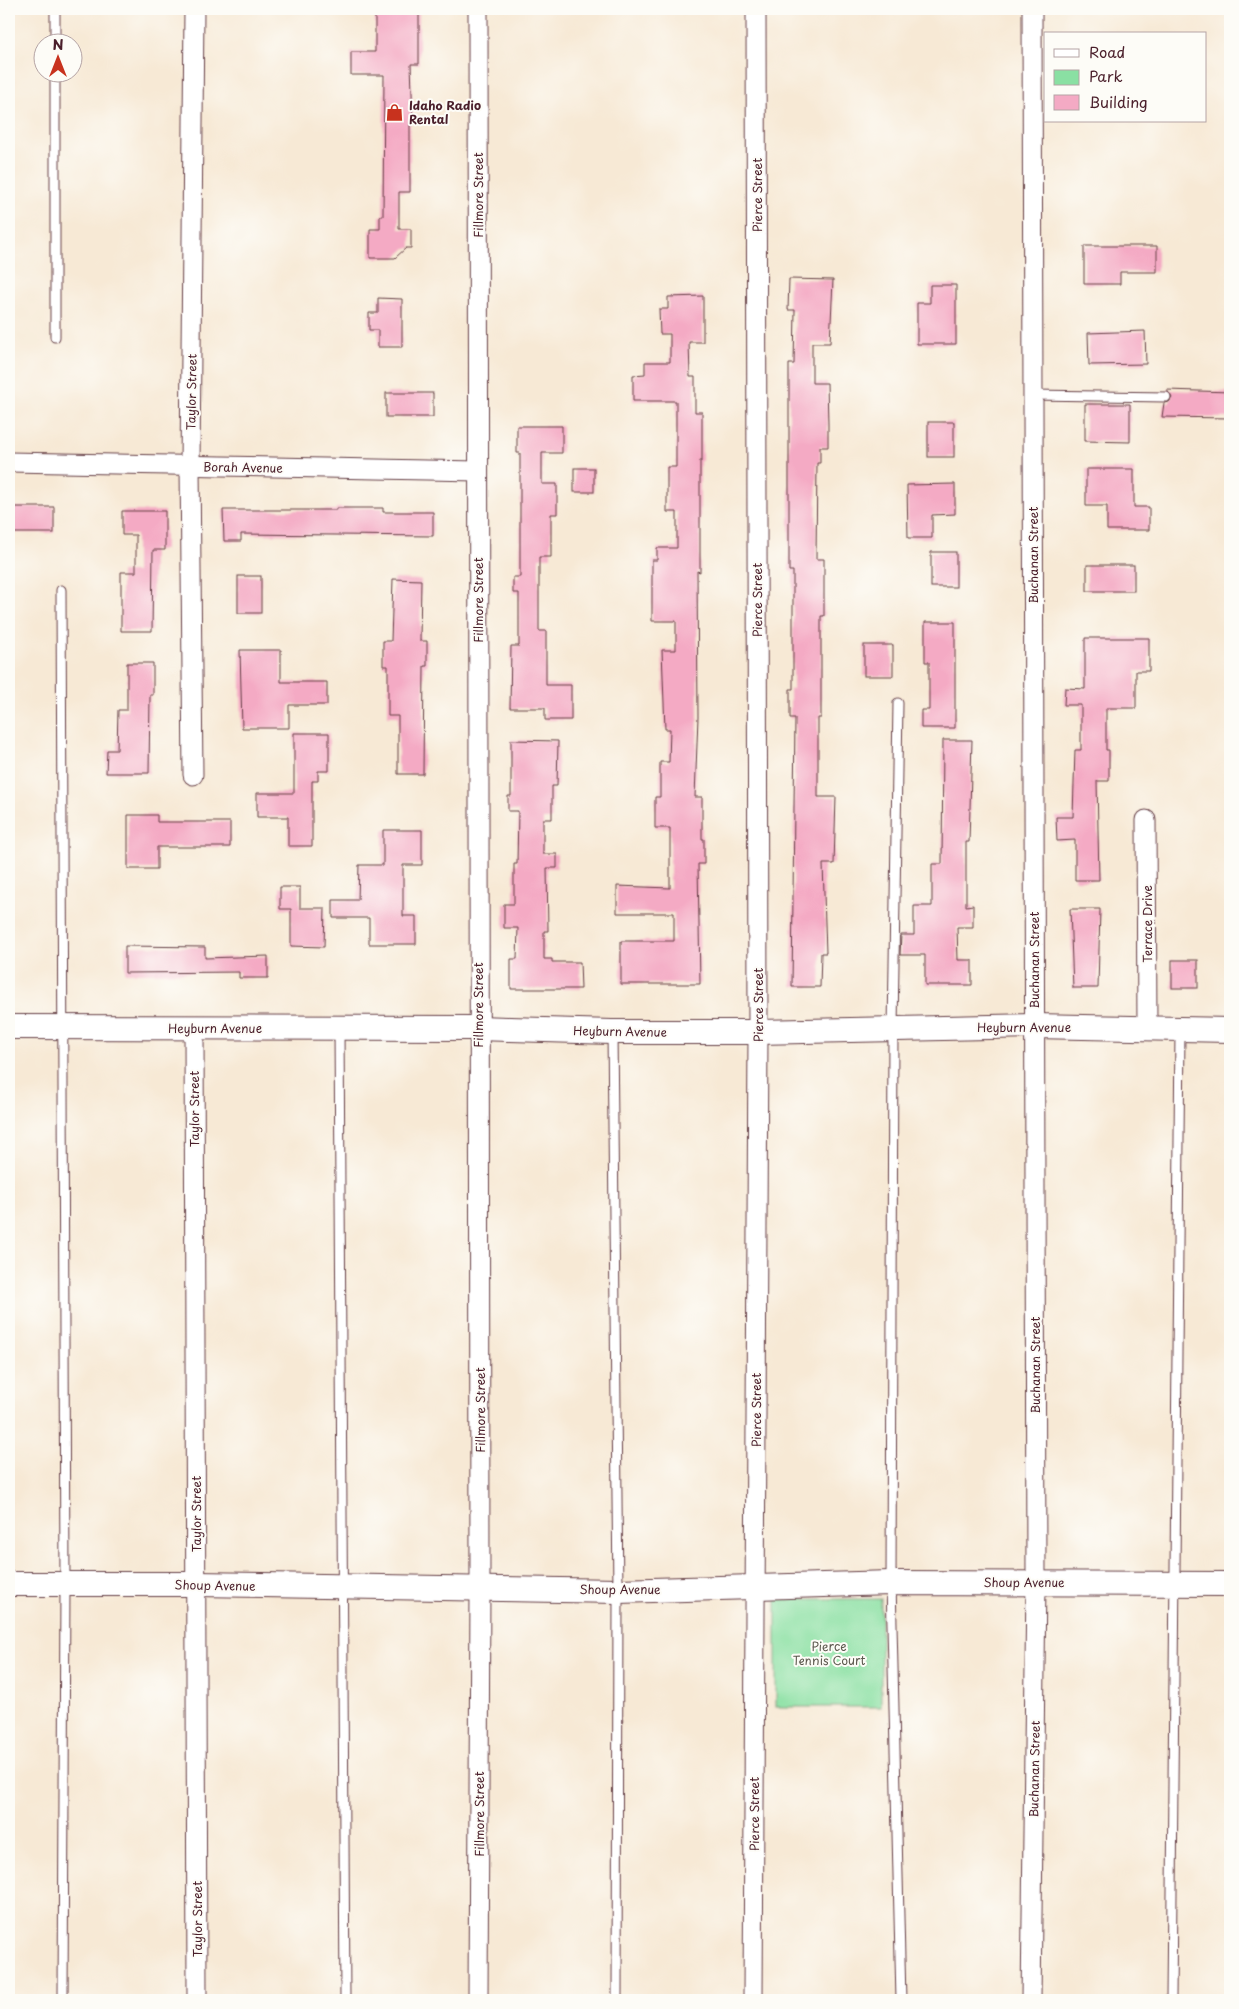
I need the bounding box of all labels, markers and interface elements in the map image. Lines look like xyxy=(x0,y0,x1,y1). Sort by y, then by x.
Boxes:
north arrow xyxy=(32,32,82,82)
legend xyxy=(1044,32,1206,122)
text: N xyxy=(52,34,64,55)
text: Road xyxy=(1089,40,1125,63)
text: Park xyxy=(1089,64,1123,87)
text: Building xyxy=(1089,90,1148,113)
place label: Idaho Radio Rental xyxy=(409,96,481,128)
shop icon: Idaho Radio Rental xyxy=(385,102,405,122)
street label: Fillmore Street xyxy=(469,152,487,238)
street label: Pierce Street xyxy=(748,158,766,232)
street label: Taylor Street xyxy=(181,354,201,430)
street label: Borah Avenue xyxy=(203,457,283,477)
street label: Buchanan Street xyxy=(1024,506,1042,603)
street label: Fillmore Street xyxy=(469,557,487,643)
street label: Pierce Street xyxy=(748,563,766,637)
street label: Terrace Drive xyxy=(1138,885,1156,963)
street label: Buchanan Street xyxy=(1025,911,1043,1008)
street label: Fillmore Street xyxy=(469,962,487,1048)
street label: Pierce Street xyxy=(749,968,767,1042)
street label: Heyburn Avenue xyxy=(977,1018,1071,1036)
street label: Heyburn Avenue xyxy=(168,1019,262,1037)
street label: Heyburn Avenue xyxy=(573,1021,667,1041)
street label: Taylor Street xyxy=(185,1071,203,1147)
street label: Buchanan Street xyxy=(1026,1316,1044,1413)
street label: Fillmore Street xyxy=(471,1367,489,1453)
street label: Pierce Street xyxy=(747,1373,765,1447)
street label: Taylor Street xyxy=(187,1476,205,1552)
street label: Shoup Avenue xyxy=(983,1573,1065,1591)
street label: Shoup Avenue xyxy=(174,1575,256,1595)
street label: Shoup Avenue xyxy=(579,1580,661,1598)
park label: Pierce Tennis Court xyxy=(793,1637,865,1669)
street label: Buchanan Street xyxy=(1024,1720,1044,1818)
street label: Fillmore Street xyxy=(470,1771,488,1857)
street label: Pierce Street xyxy=(745,1777,763,1851)
street label: Taylor Street xyxy=(188,1881,206,1957)

